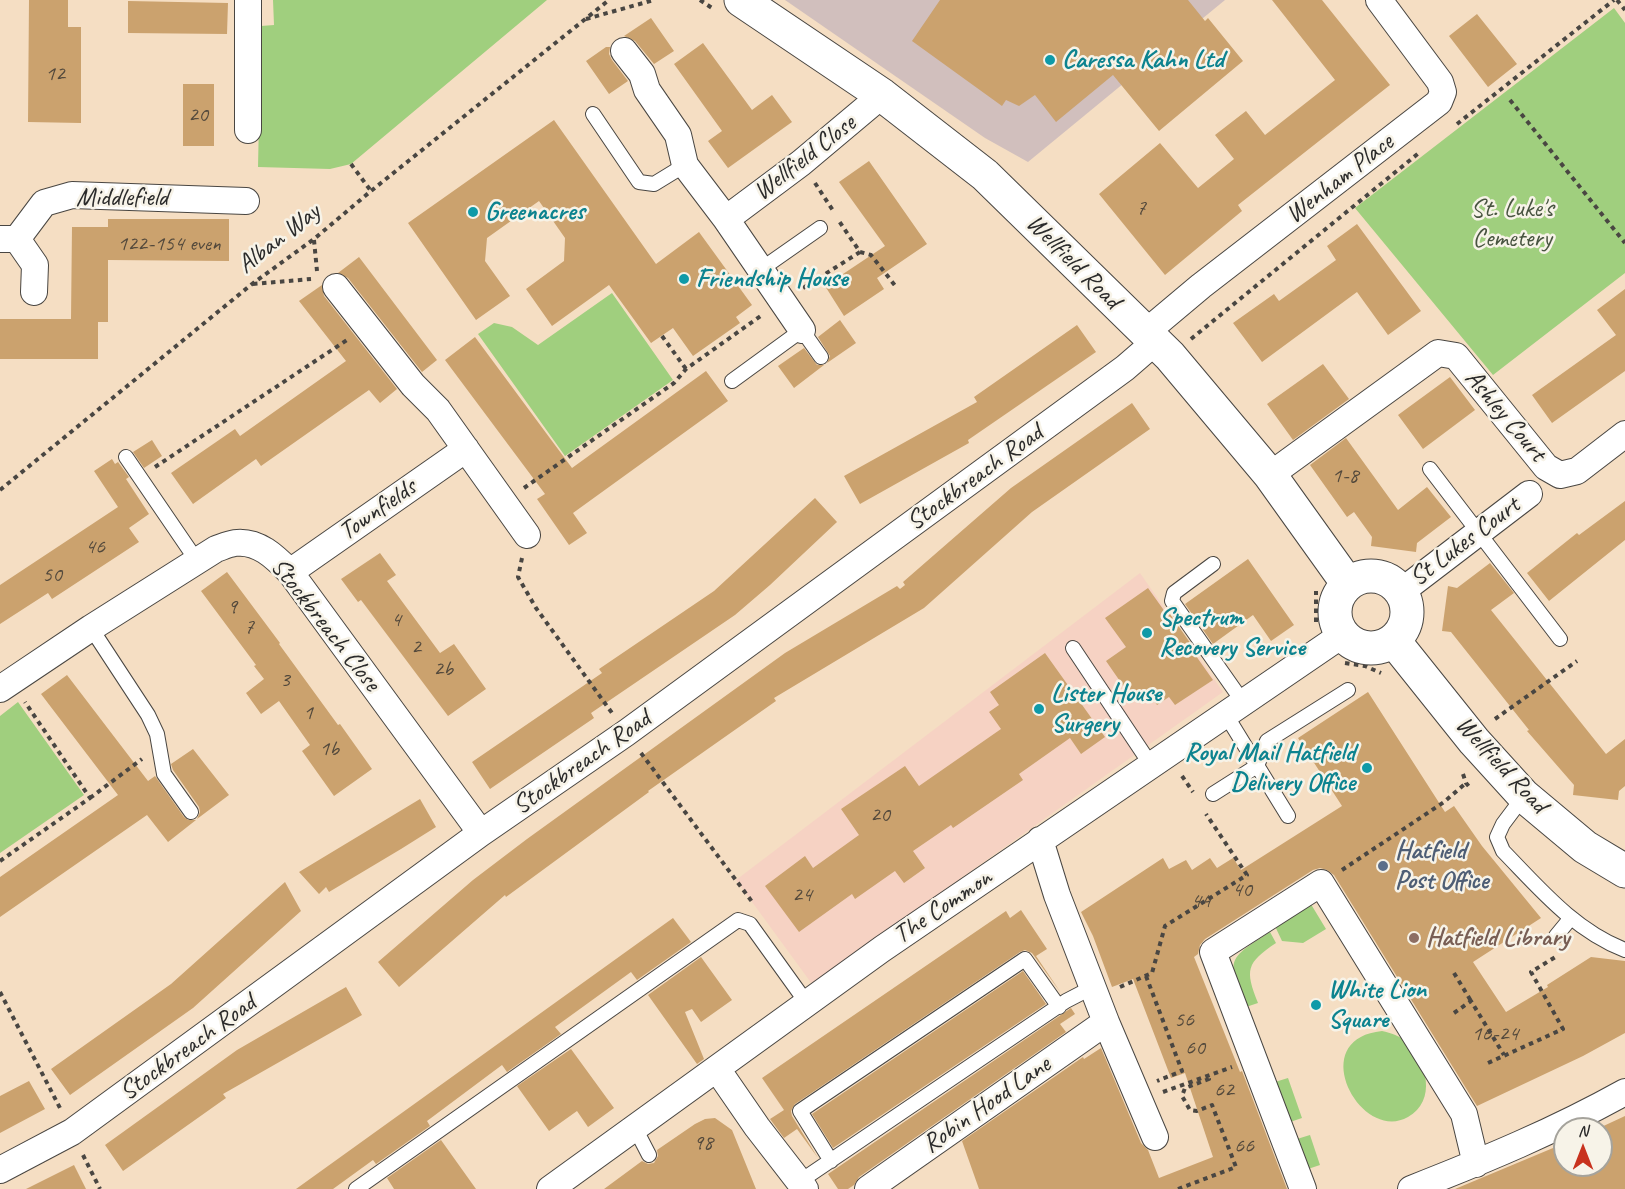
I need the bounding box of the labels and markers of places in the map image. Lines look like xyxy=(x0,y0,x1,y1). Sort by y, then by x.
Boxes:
place label: Caressa Kahn Ltd xyxy=(1062,44,1224,76)
marker: Caressa Kahn Ltd xyxy=(1043,53,1057,67)
place label: Greenacres xyxy=(485,196,584,228)
marker: Greenacres xyxy=(466,205,480,219)
place label: Friendship House xyxy=(696,263,848,295)
marker: Friendship House xyxy=(677,272,691,286)
place label: Spectrum Recovery Service xyxy=(1159,602,1305,664)
marker: Spectrum Recovery Service xyxy=(1140,626,1154,640)
place label: Lister House Surgery xyxy=(1051,678,1161,740)
marker: Lister House Surgery xyxy=(1032,702,1046,716)
place label: Royal Mail Hatfield Delivery Office xyxy=(1184,737,1355,798)
marker: Royal Mail Hatfield Delivery Office xyxy=(1360,761,1374,775)
place label: Hatfield Post Office xyxy=(1395,835,1488,897)
marker: Hatfield Post Office xyxy=(1376,859,1390,873)
place label: Hatfield Library xyxy=(1426,922,1569,954)
marker: Hatfield Library xyxy=(1407,931,1421,945)
place label: White Lion Square xyxy=(1328,974,1426,1036)
marker: White Lion Square xyxy=(1309,998,1323,1012)

